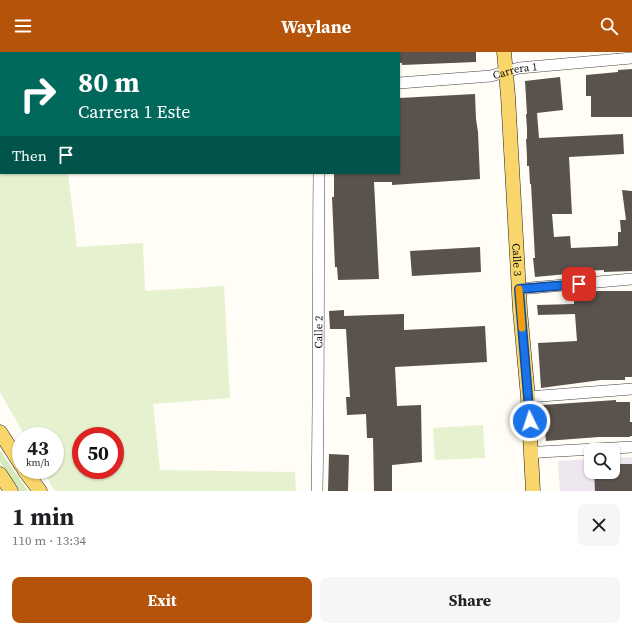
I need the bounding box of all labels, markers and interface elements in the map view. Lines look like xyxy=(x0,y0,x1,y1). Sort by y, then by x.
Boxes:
text: Waylane xyxy=(281,14,351,39)
icon: menu xyxy=(12,15,34,37)
icon: search xyxy=(598,15,620,37)
street label: Carrera 1 xyxy=(491,59,538,83)
text: 80 m xyxy=(78,63,140,101)
icon: right xyxy=(12,68,64,120)
text: Carrera 1 Este xyxy=(78,99,190,124)
icon: arrive xyxy=(55,144,77,166)
text: Then xyxy=(12,145,47,166)
street label: Calle 3 xyxy=(508,243,525,277)
pin xyxy=(562,267,596,301)
icon: arrive xyxy=(568,273,590,295)
street label: Calle 2 xyxy=(311,315,326,348)
position arrow xyxy=(509,400,551,442)
speed limit sign: 50 xyxy=(72,427,124,479)
text: 43 xyxy=(27,434,49,462)
map controls xyxy=(584,443,620,479)
button: search xyxy=(584,443,620,479)
text: km/h xyxy=(26,456,50,469)
text: 1 min xyxy=(12,500,74,533)
button: close xyxy=(578,504,620,546)
text: 110 m · 13:34 xyxy=(12,532,86,549)
button: Exit xyxy=(12,577,312,623)
button: Share xyxy=(320,577,620,623)

